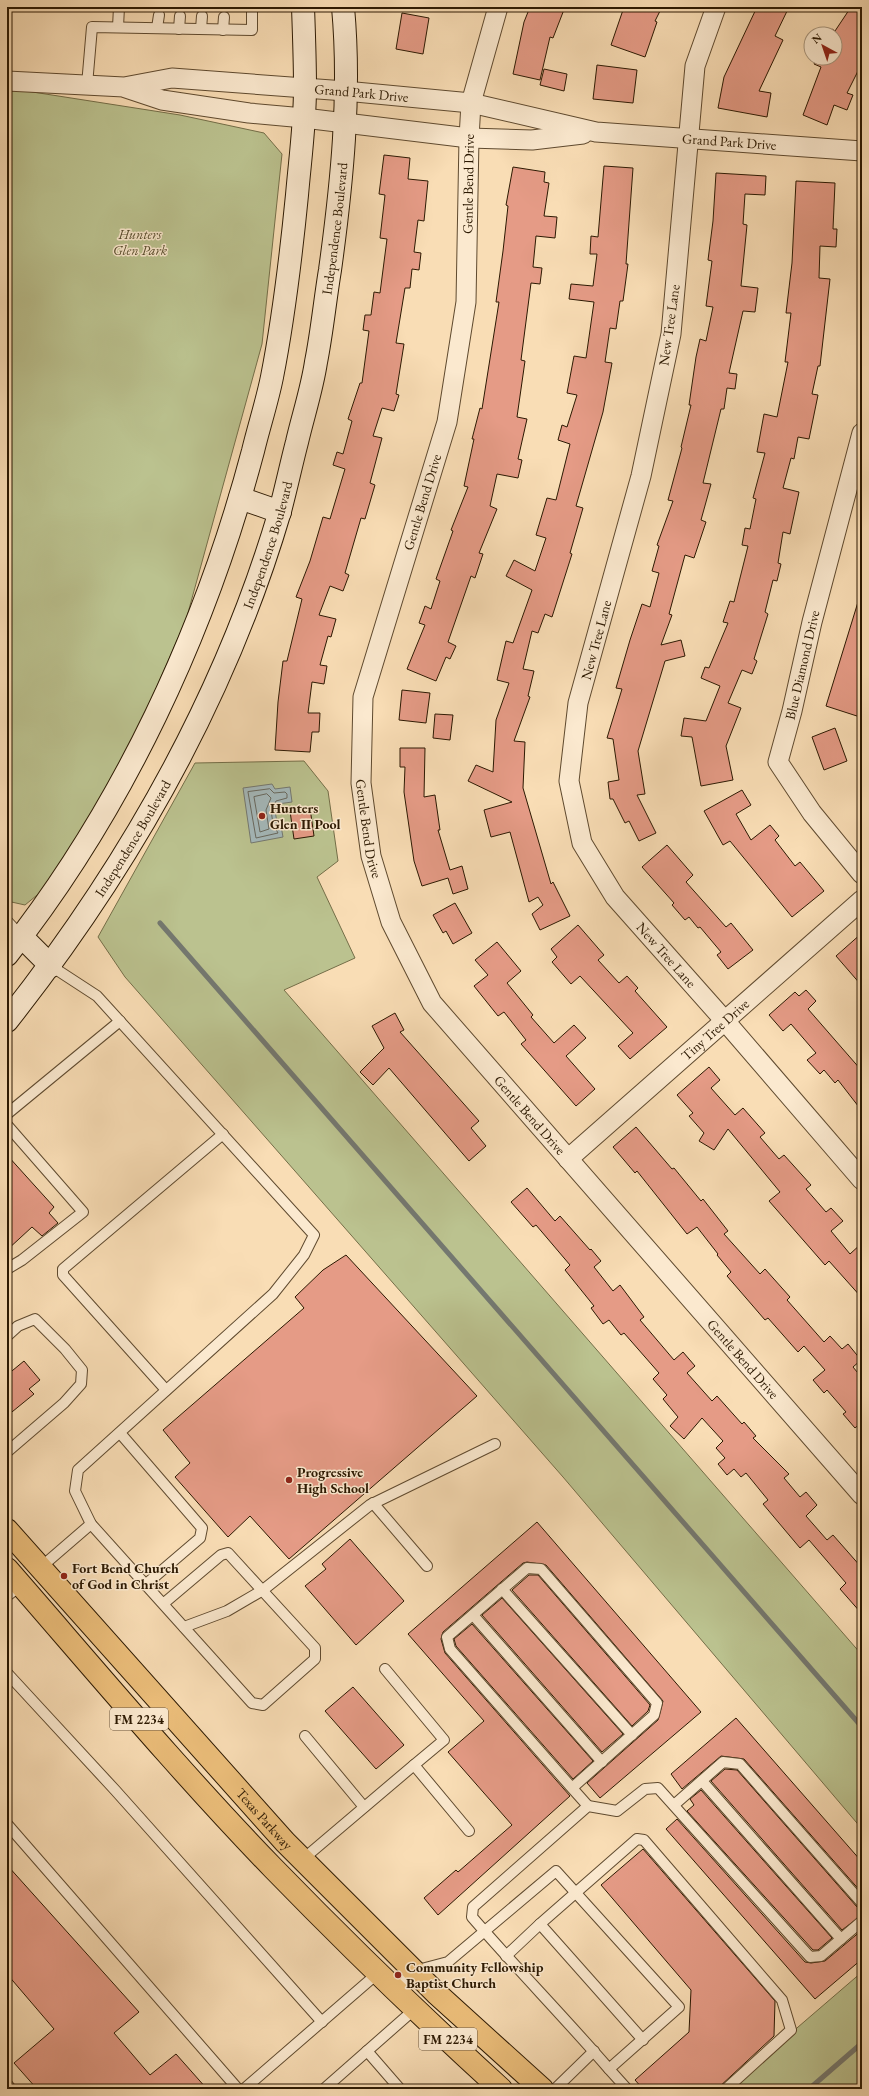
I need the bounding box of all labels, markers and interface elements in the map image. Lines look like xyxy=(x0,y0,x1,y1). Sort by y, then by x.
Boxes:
north arrow xyxy=(803,26,843,66)
text: N xyxy=(809,30,825,47)
street label: Grand Park Drive xyxy=(314,80,410,106)
street label: Grand Park Drive xyxy=(682,129,778,154)
street label: Gentle Bend Drive xyxy=(458,133,478,234)
street label: Independence Boulevard xyxy=(317,161,351,296)
park label: Hunters Glen Park xyxy=(113,225,168,259)
street label: New Tree Lane xyxy=(654,283,684,367)
street label: Gentle Bend Drive xyxy=(399,451,445,552)
street label: Independence Boulevard xyxy=(239,478,296,611)
street label: New Tree Lane xyxy=(577,598,615,682)
street label: Blue Diamond Drive xyxy=(781,608,823,721)
street label: Independence Boulevard xyxy=(91,776,175,900)
street label: Gentle Bend Drive xyxy=(352,778,386,881)
place label: Hunters Glen II Pool xyxy=(270,799,340,833)
marker: Hunters Glen II Pool xyxy=(257,811,267,821)
street label: New Tree Lane xyxy=(632,918,701,992)
street label: Tiny Tree Drive xyxy=(677,994,753,1064)
street label: Gentle Bend Drive xyxy=(490,1071,570,1159)
street label: Gentle Bend Drive xyxy=(703,1315,783,1403)
place label: Progressive High School xyxy=(297,1463,369,1497)
marker: Progressive High School xyxy=(284,1475,294,1485)
place label: Fort Bend Church of God in Christ xyxy=(72,1559,179,1593)
marker: Fort Bend Church of God in Christ xyxy=(59,1571,69,1581)
road number: FM 2234 xyxy=(110,1708,168,1730)
street label: Texas Parkway xyxy=(232,1784,297,1854)
place label: Community Fellowship Baptist Church xyxy=(406,1958,544,1992)
marker: Community Fellowship Baptist Church xyxy=(393,1970,403,1980)
road number: FM 2234 xyxy=(419,2028,477,2050)

